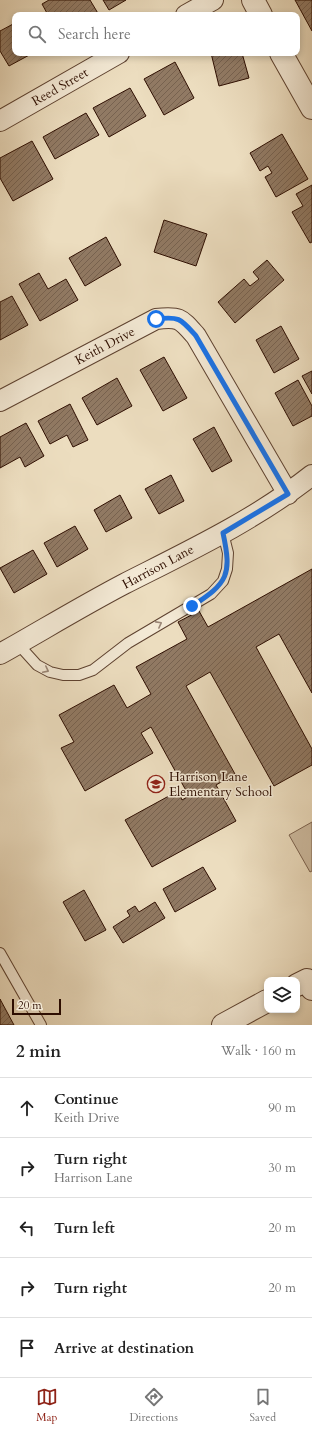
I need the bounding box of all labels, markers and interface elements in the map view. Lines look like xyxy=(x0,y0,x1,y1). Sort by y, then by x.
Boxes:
search box xyxy=(12,12,300,56)
icon: search xyxy=(26,23,48,45)
text: Search here xyxy=(58,24,131,44)
street label: Reed Street xyxy=(28,64,92,110)
route start xyxy=(147,310,165,328)
street label: Keith Drive xyxy=(72,323,138,369)
street label: Harrison Lane xyxy=(119,541,197,593)
route end xyxy=(183,597,201,615)
one-way arrow xyxy=(155,621,163,628)
one-way arrow xyxy=(42,665,49,673)
place label: Harrison Lane Elementary School xyxy=(169,768,273,801)
school or university icon: Harrison Lane Elementary School xyxy=(146,774,166,794)
map controls xyxy=(264,977,300,1013)
button: layers xyxy=(264,977,300,1013)
scale bar xyxy=(12,997,61,1016)
text: 20 m xyxy=(18,998,42,1013)
text: 2 min xyxy=(16,1040,61,1063)
text: Walk · 160 m xyxy=(221,1042,296,1060)
text: Continue xyxy=(54,1089,119,1109)
icon: ahead xyxy=(16,1097,38,1119)
text: 90 m xyxy=(268,1099,296,1117)
text: Keith Drive xyxy=(54,1109,119,1127)
text: Turn right xyxy=(54,1149,127,1169)
icon: right xyxy=(16,1157,38,1179)
text: 30 m xyxy=(268,1159,296,1177)
text: Harrison Lane xyxy=(54,1169,133,1187)
icon: left xyxy=(16,1217,38,1239)
text: Turn left xyxy=(54,1218,115,1238)
text: 20 m xyxy=(268,1219,296,1237)
icon: right xyxy=(16,1277,38,1299)
text: Turn right xyxy=(54,1278,127,1298)
text: 20 m xyxy=(268,1279,296,1297)
icon: arrive xyxy=(16,1337,38,1359)
text: Arrive at destination xyxy=(54,1338,194,1358)
tab: Map xyxy=(36,1386,58,1425)
tab: Directions xyxy=(129,1386,178,1425)
tab: Saved xyxy=(250,1386,276,1425)

